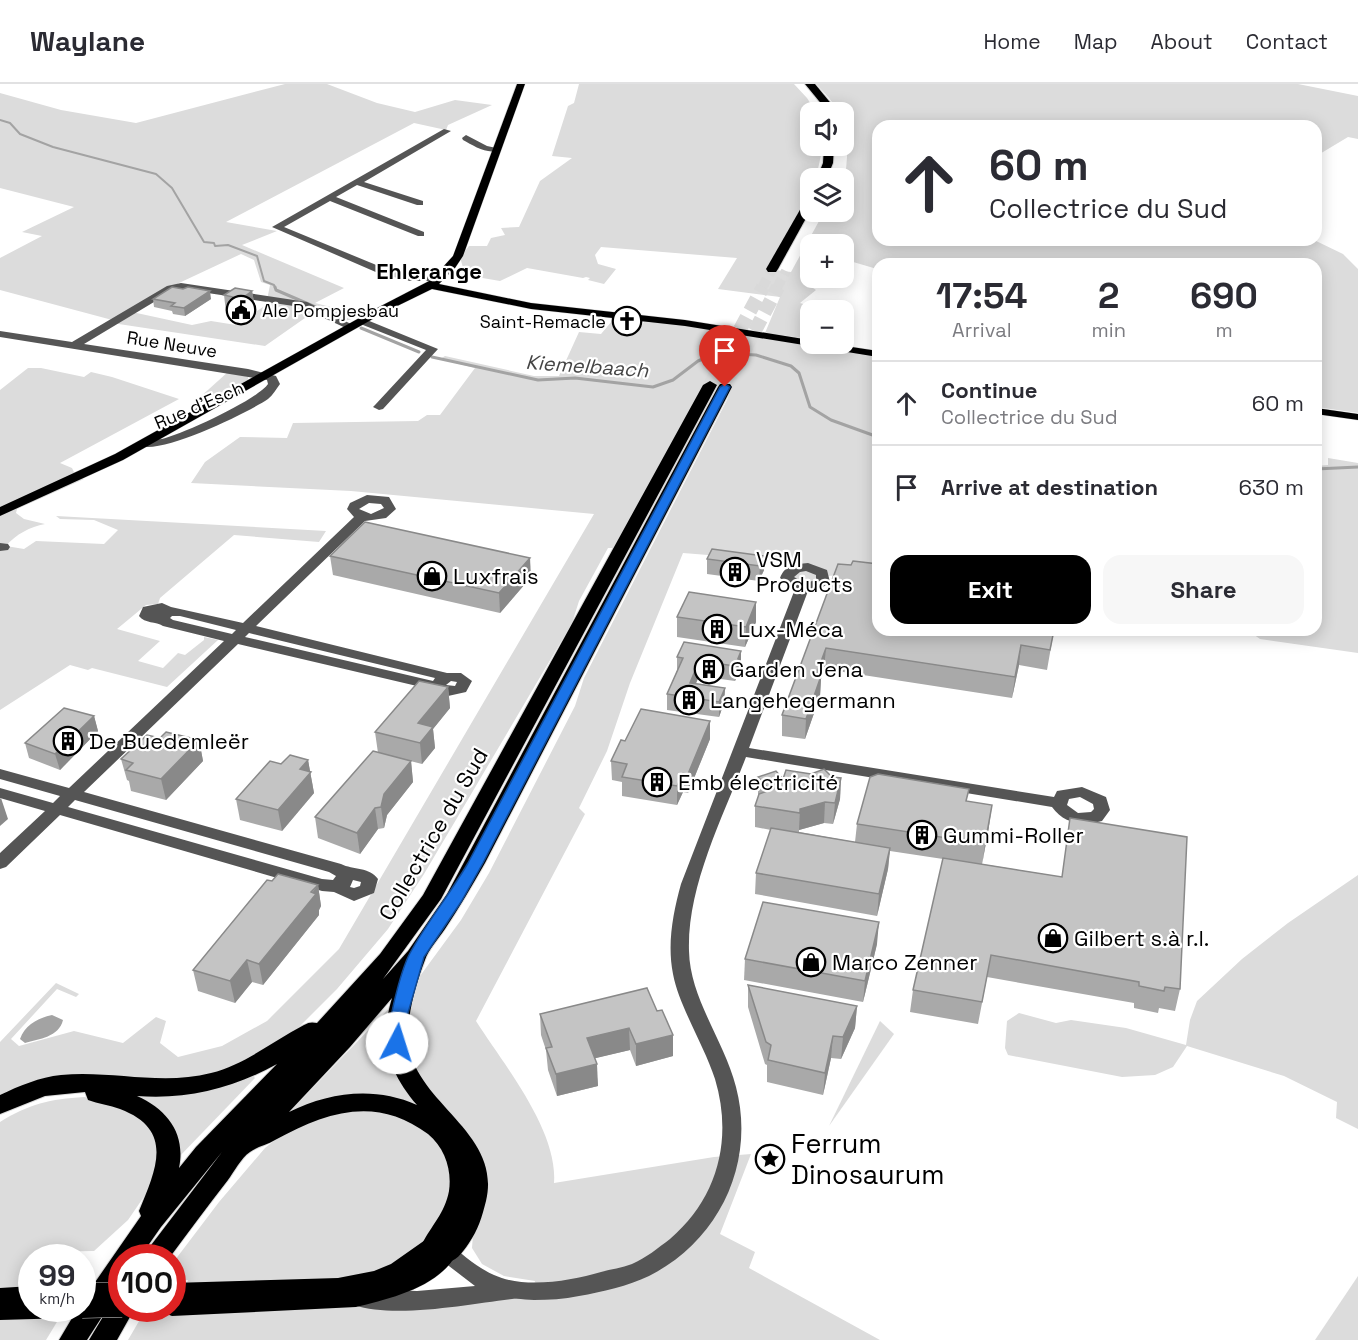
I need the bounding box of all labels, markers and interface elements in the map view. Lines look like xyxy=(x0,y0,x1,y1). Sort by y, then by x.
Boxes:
text: Waylane xyxy=(30,23,145,59)
text: Home xyxy=(983,28,1041,55)
text: Map xyxy=(1074,28,1118,55)
text: About xyxy=(1151,28,1213,55)
text: Contact xyxy=(1246,28,1328,55)
map controls xyxy=(800,102,854,354)
button: sound xyxy=(800,102,854,156)
text: 60 m xyxy=(989,139,1089,192)
icon: ahead xyxy=(890,144,968,222)
button: layers xyxy=(800,168,854,222)
text: Collectrice du Sud xyxy=(989,191,1227,226)
button: + xyxy=(800,234,854,288)
district label: Ehlerange xyxy=(376,257,482,285)
text: 17:54 xyxy=(936,273,1028,319)
text: 2 xyxy=(1098,273,1119,319)
text: 690 xyxy=(1190,273,1258,319)
public building icon: Ale Pompjesbau xyxy=(225,294,257,326)
place label: Ale Pompjesbau xyxy=(262,299,399,322)
button: − xyxy=(800,300,854,354)
church icon: Saint-Remacle xyxy=(611,305,643,337)
place label: Saint-Remacle xyxy=(480,310,606,333)
text: Arrival xyxy=(952,317,1012,343)
text: min xyxy=(1092,317,1126,343)
text: m xyxy=(1215,317,1233,343)
pin xyxy=(699,325,750,387)
street label: Rue Neuve xyxy=(125,326,219,362)
icon: arrive xyxy=(708,334,741,367)
water label: Kiemelbaach xyxy=(525,349,650,383)
street label: Rue d'Esch xyxy=(151,376,247,434)
text: Continue xyxy=(941,376,1037,404)
icon: ahead xyxy=(890,387,923,420)
text: 60 m xyxy=(1252,389,1304,417)
text: Collectrice du Sud xyxy=(941,404,1118,430)
icon: arrive xyxy=(890,471,923,504)
text: Arrive at destination xyxy=(941,473,1158,501)
text: 630 m xyxy=(1239,473,1304,501)
place label: VSM Products xyxy=(756,545,853,598)
button: Exit xyxy=(890,555,1091,624)
button: Share xyxy=(1103,555,1304,624)
building icon: VSM Products xyxy=(719,556,751,588)
shop icon: Luxfrais xyxy=(416,560,448,592)
place label: Luxfrais xyxy=(453,562,539,590)
building icon: Lux-Méca xyxy=(701,613,733,645)
place label: Lux-Méca xyxy=(738,615,844,643)
building icon: Garden Jena xyxy=(693,653,725,685)
place label: Garden Jena xyxy=(730,655,863,683)
building icon: Langehegermann xyxy=(673,684,705,716)
place label: Langehegermann xyxy=(710,686,896,714)
building icon: De Buedemleër xyxy=(52,725,84,757)
place label: De Buedemleër xyxy=(89,727,249,755)
street label: Collectrice du Sud xyxy=(372,743,494,925)
building icon: Emb électricité xyxy=(641,766,673,798)
place label: Emb électricité xyxy=(678,768,838,796)
building icon: Gummi-Roller xyxy=(906,819,938,851)
place label: Gummi-Roller xyxy=(943,821,1084,849)
shop icon: Gilbert s.à r.l. xyxy=(1037,922,1069,954)
place label: Gilbert s.à r.l. xyxy=(1074,924,1209,952)
shop icon: Marco Zenner xyxy=(795,946,827,978)
place label: Marco Zenner xyxy=(832,948,978,976)
position arrow xyxy=(365,1011,429,1075)
place label: Ferrum Dinosaurum xyxy=(791,1126,945,1192)
place icon: Ferrum Dinosaurum xyxy=(754,1143,786,1175)
speed limit sign: 100 xyxy=(108,1244,186,1322)
text: 99 xyxy=(38,1256,76,1295)
text: km/h xyxy=(39,1289,75,1308)

